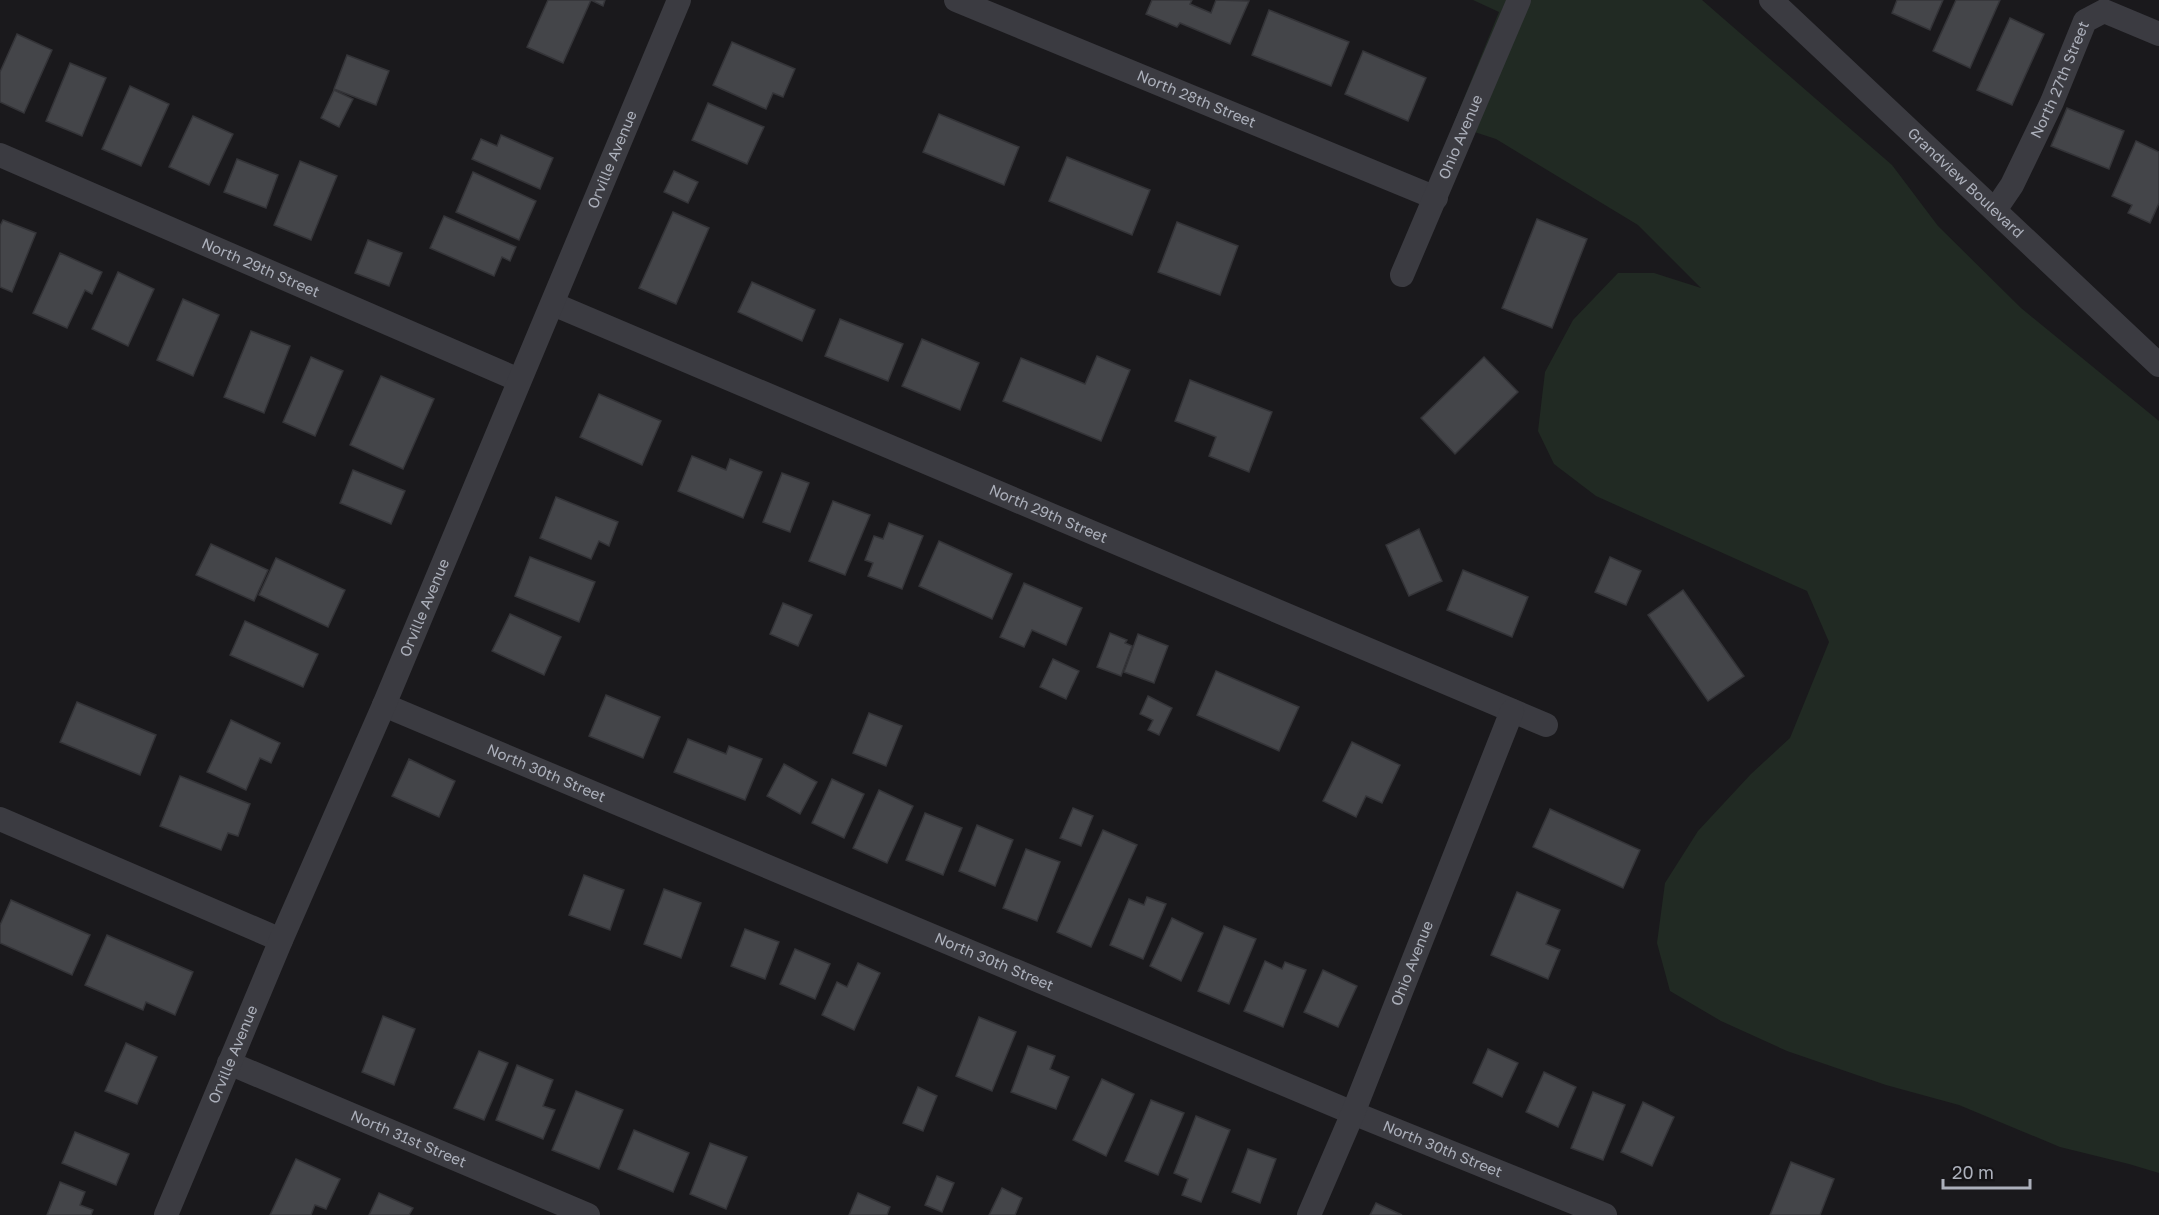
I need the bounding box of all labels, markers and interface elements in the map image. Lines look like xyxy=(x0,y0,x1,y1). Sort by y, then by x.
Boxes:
street label: North 27th Street xyxy=(2026,18,2092,141)
street label: North 28th Street xyxy=(1135,66,1259,131)
street label: Ohio Avenue xyxy=(1434,91,1486,182)
street label: Orville Avenue xyxy=(583,107,640,211)
street label: Grandview Boulevard xyxy=(1904,123,2028,241)
street label: North 29th Street xyxy=(199,234,323,301)
street label: North 29th Street xyxy=(987,480,1111,546)
street label: Orville Avenue xyxy=(395,555,452,659)
street label: North 30th Street xyxy=(485,739,609,805)
street label: Ohio Avenue xyxy=(1386,917,1436,1008)
street label: North 30th Street xyxy=(932,928,1057,994)
street label: Orville Avenue xyxy=(204,1002,261,1106)
street label: North 31st Street xyxy=(348,1106,469,1171)
street label: North 30th Street xyxy=(1381,1116,1505,1181)
scale bar xyxy=(1943,1152,2030,1190)
text: 20 m xyxy=(1952,1161,1994,1183)

